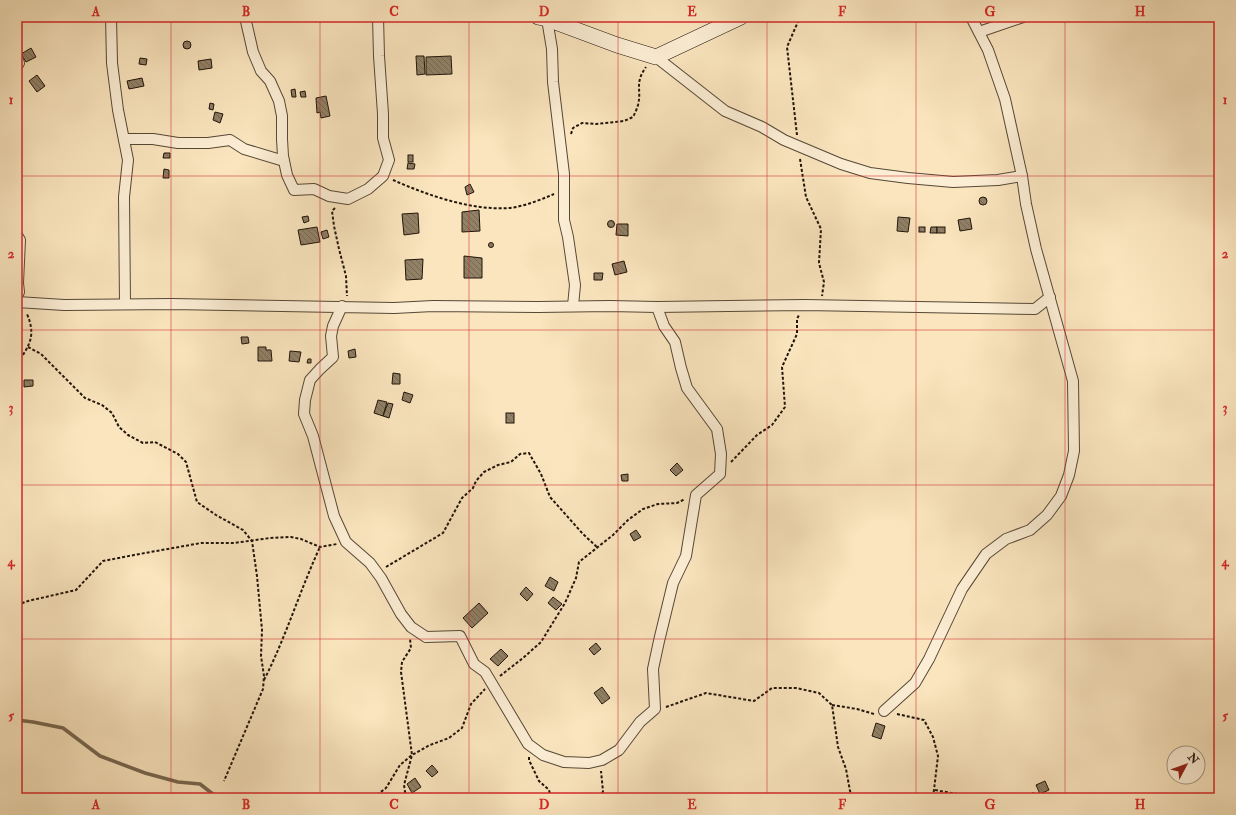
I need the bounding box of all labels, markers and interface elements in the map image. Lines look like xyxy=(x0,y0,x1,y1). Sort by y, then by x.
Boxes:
text: A xyxy=(91,4,101,20)
text: B xyxy=(242,4,250,20)
text: C xyxy=(389,4,399,20)
text: D xyxy=(539,4,550,20)
text: E xyxy=(687,4,697,20)
text: F xyxy=(838,4,847,20)
text: G xyxy=(985,4,996,20)
text: H xyxy=(1135,4,1146,20)
text: 1 xyxy=(9,92,14,108)
text: 1 xyxy=(1223,92,1228,108)
text: 2 xyxy=(8,246,15,262)
text: 2 xyxy=(1222,246,1229,262)
text: 3 xyxy=(9,400,14,416)
text: 3 xyxy=(1223,400,1228,416)
text: 4 xyxy=(6,554,15,570)
text: 4 xyxy=(1220,554,1229,570)
text: 5 xyxy=(8,708,14,724)
text: 5 xyxy=(1222,708,1228,724)
north arrow xyxy=(1166,745,1206,785)
text: N xyxy=(1184,750,1202,768)
text: A xyxy=(91,797,101,813)
text: B xyxy=(242,797,250,813)
text: C xyxy=(389,797,399,813)
text: D xyxy=(539,797,550,813)
text: E xyxy=(687,797,697,813)
text: F xyxy=(838,797,847,813)
text: G xyxy=(985,797,996,813)
text: H xyxy=(1135,797,1146,813)

